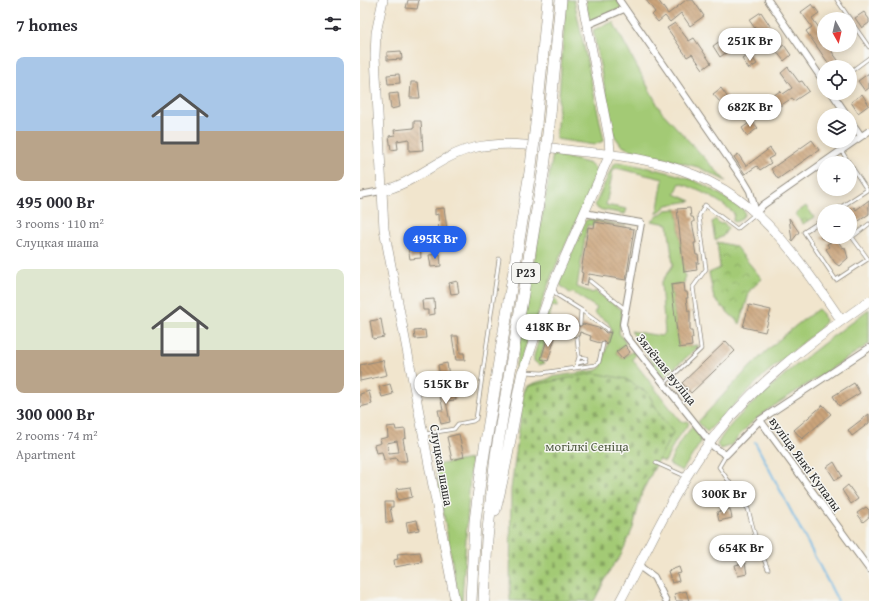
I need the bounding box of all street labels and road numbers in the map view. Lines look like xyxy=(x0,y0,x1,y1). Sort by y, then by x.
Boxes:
road number: Р23 xyxy=(512,263,540,283)
street label: Зялёная вуліца xyxy=(632,329,702,410)
street label: вуліца Янкі Купалы xyxy=(765,413,847,516)
street label: Слуцкая шаша xyxy=(425,423,458,508)

